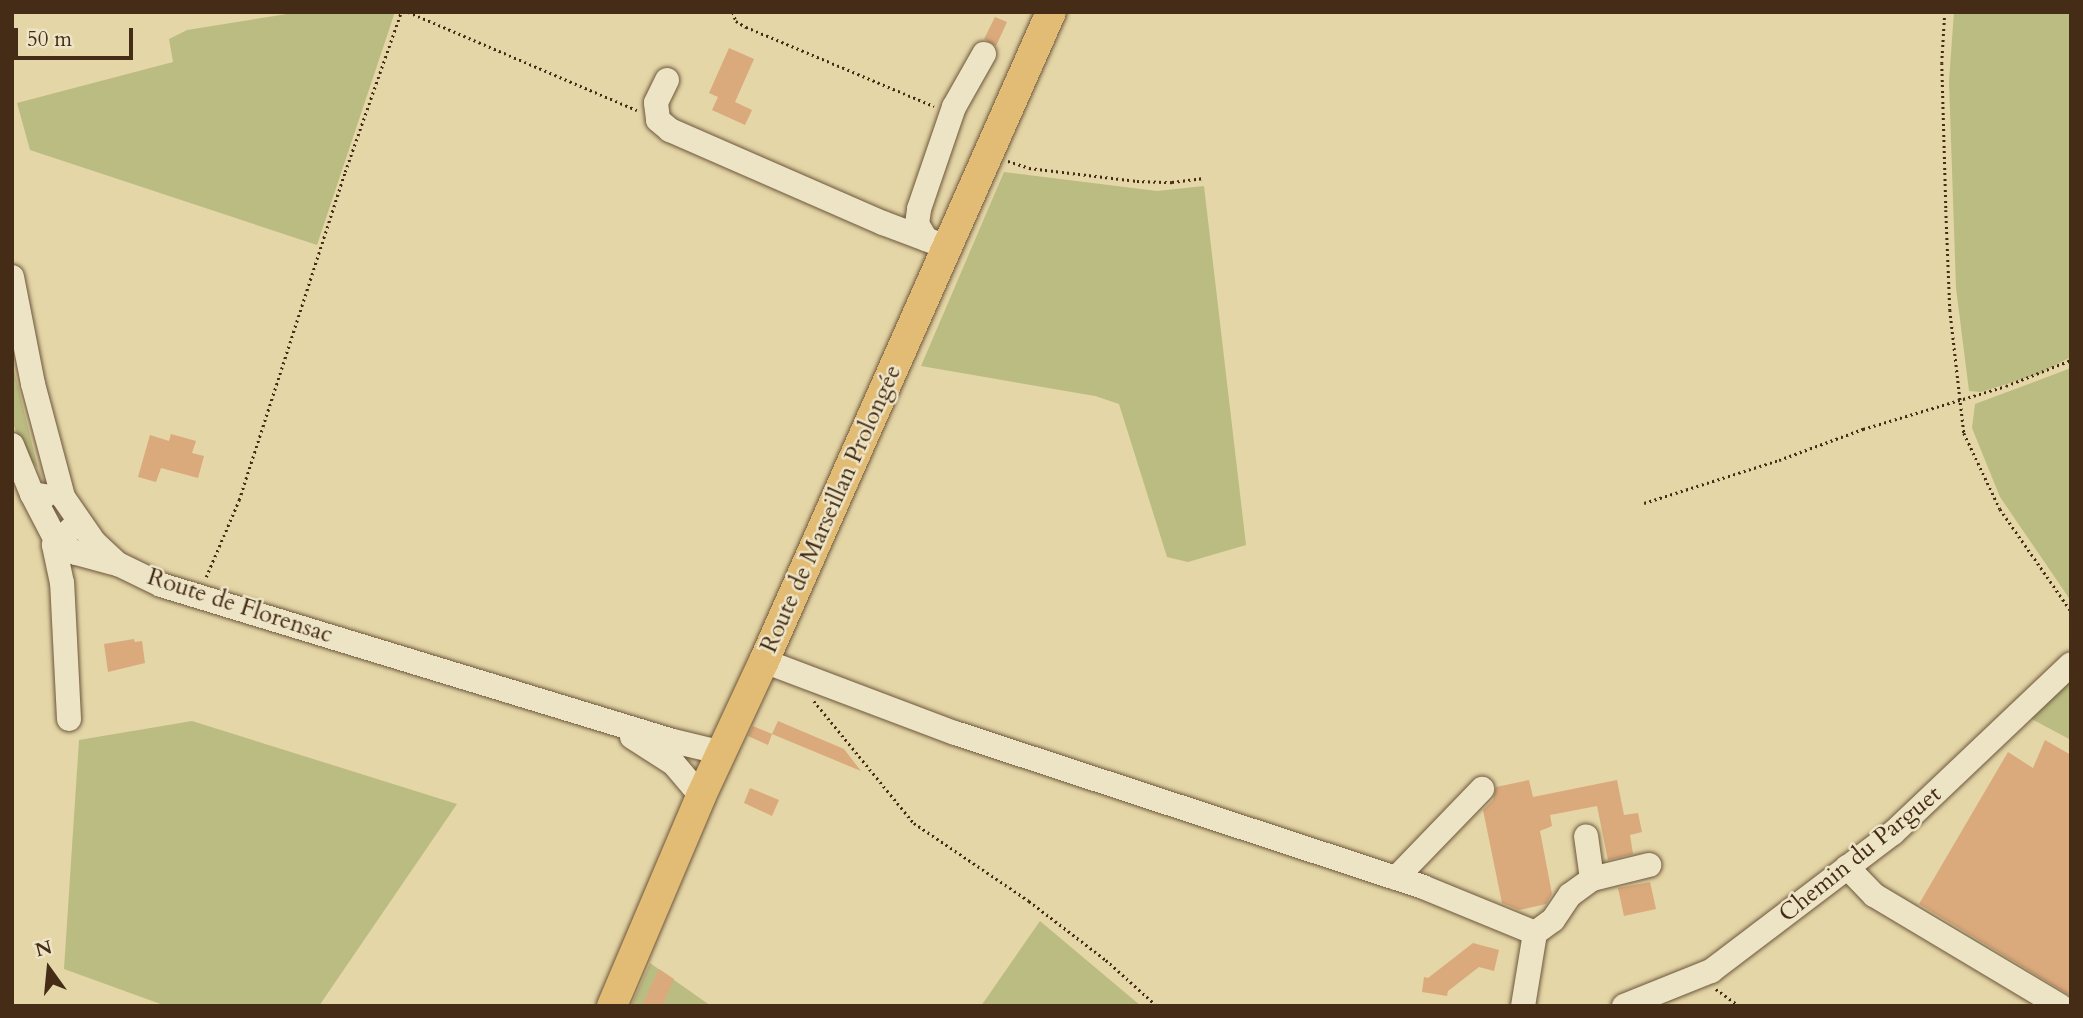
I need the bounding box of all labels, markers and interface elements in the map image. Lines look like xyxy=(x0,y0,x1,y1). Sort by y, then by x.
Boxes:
scale bar xyxy=(18,14,136,58)
text: 50 m xyxy=(27,25,72,54)
street label: Route de Marseillan Prolongée xyxy=(754,361,908,657)
street label: Route de Florensac xyxy=(144,562,336,650)
street label: Chemin du Parguet xyxy=(1773,780,1947,928)
north arrow xyxy=(14,934,84,1004)
text: N xyxy=(32,934,55,963)

